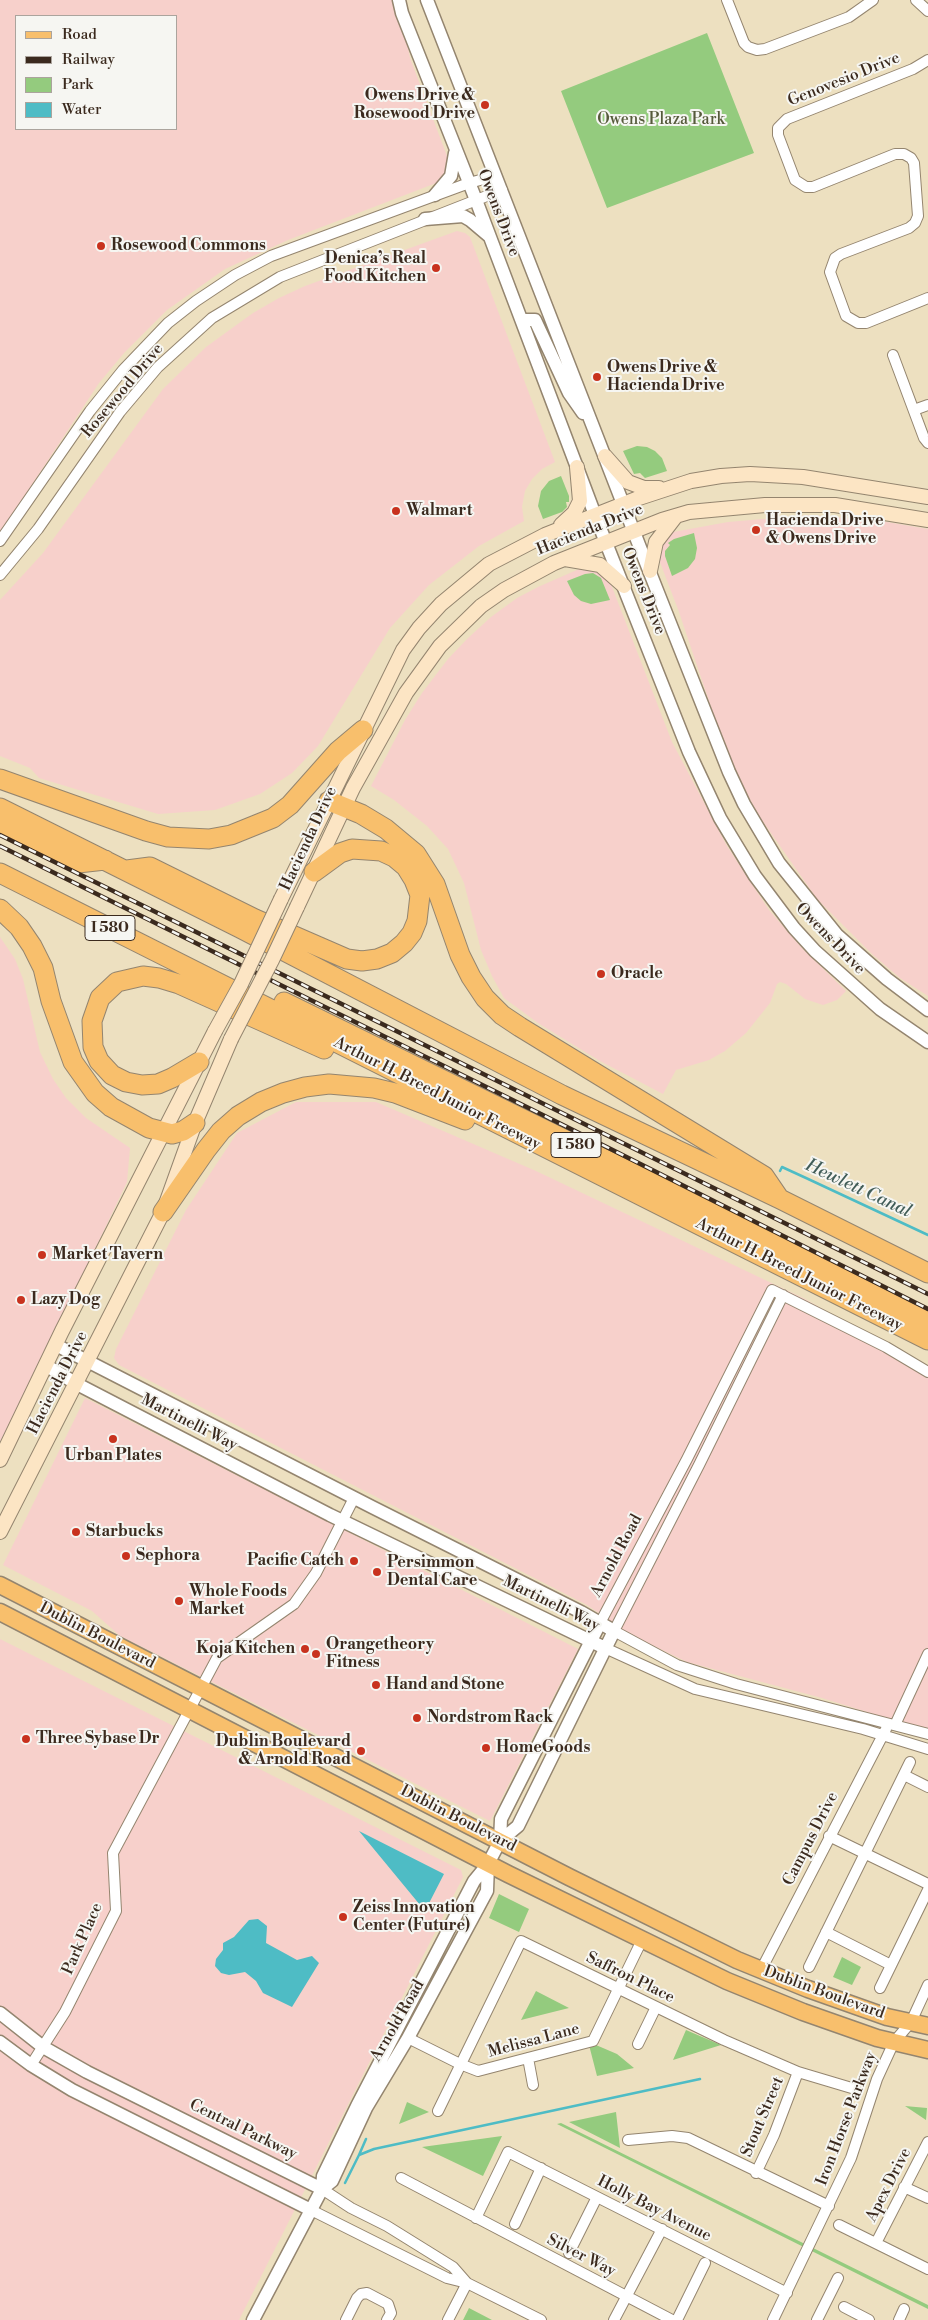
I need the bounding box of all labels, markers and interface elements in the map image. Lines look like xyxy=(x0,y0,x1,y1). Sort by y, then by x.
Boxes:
legend xyxy=(15,15,178,130)
text: Road xyxy=(62,25,97,44)
street label: Genovesio Drive xyxy=(785,49,903,111)
text: Railway xyxy=(62,50,115,69)
text: Park xyxy=(62,75,93,94)
place label: Owens Drive & Rosewood Drive xyxy=(354,86,475,124)
marker: Owens Drive & Rosewood Drive xyxy=(479,99,491,111)
text: Water xyxy=(62,100,101,119)
park label: Owens Plaza Park xyxy=(597,110,725,130)
street label: Owens Drive xyxy=(473,167,523,259)
place label: Rosewood Commons xyxy=(111,236,266,256)
marker: Rosewood Commons xyxy=(95,240,107,252)
place label: Denica’s Real Food Kitchen xyxy=(324,249,426,287)
marker: Denica’s Real Food Kitchen xyxy=(430,262,442,274)
street label: Rosewood Drive xyxy=(78,340,168,442)
place label: Owens Drive & Hacienda Drive xyxy=(607,358,725,396)
marker: Owens Drive & Hacienda Drive xyxy=(591,371,603,383)
street label: Hacienda Drive xyxy=(534,500,646,560)
place label: Walmart xyxy=(406,501,472,521)
marker: Walmart xyxy=(390,505,402,517)
place label: Hacienda Drive & Owens Drive xyxy=(766,511,884,549)
marker: Hacienda Drive & Owens Drive xyxy=(750,524,762,536)
street label: Owens Drive xyxy=(617,545,669,637)
street label: Hacienda Drive xyxy=(276,784,342,894)
street label: Owens Drive xyxy=(791,899,869,979)
road number: I 580 xyxy=(85,916,135,940)
place label: Oracle xyxy=(611,964,663,984)
marker: Oracle xyxy=(595,968,607,980)
street label: Arthur H. Breed Junior Freeway xyxy=(330,1033,544,1155)
road number: I 580 xyxy=(551,1132,601,1158)
water label: Hewlett Canal xyxy=(802,1155,914,1223)
street label: Arthur H. Breed Junior Freeway xyxy=(692,1214,906,1336)
place label: Market Tavern xyxy=(52,1245,163,1265)
marker: Market Tavern xyxy=(36,1249,48,1261)
place label: Lazy Dog xyxy=(31,1290,100,1310)
marker: Lazy Dog xyxy=(15,1294,27,1306)
street label: Hacienda Drive xyxy=(24,1328,92,1438)
street label: Martinelli Way xyxy=(138,1391,240,1455)
marker: Urban Plates xyxy=(107,1433,119,1445)
place label: Urban Plates xyxy=(64,1446,162,1466)
street label: Arnold Road xyxy=(587,1511,647,1601)
place label: Starbucks xyxy=(86,1522,163,1542)
marker: Starbucks xyxy=(70,1526,82,1538)
place label: Sephora xyxy=(136,1546,200,1566)
marker: Sephora xyxy=(120,1550,132,1562)
place label: Pacific Catch xyxy=(247,1551,344,1571)
place label: Persimmon Dental Care xyxy=(387,1553,477,1591)
marker: Pacific Catch xyxy=(348,1555,360,1567)
marker: Persimmon Dental Care xyxy=(371,1566,383,1578)
street label: Martinelli Way xyxy=(499,1572,603,1636)
place label: Whole Foods Market xyxy=(189,1582,287,1620)
marker: Whole Foods Market xyxy=(173,1595,185,1607)
street label: Dublin Boulevard xyxy=(36,1599,158,1673)
place label: Orangetheory Fitness xyxy=(326,1635,434,1673)
place label: Koja Kitchen xyxy=(196,1639,295,1659)
marker: Koja Kitchen xyxy=(299,1643,311,1655)
marker: Orangetheory Fitness xyxy=(310,1648,322,1660)
place label: Hand and Stone xyxy=(386,1675,504,1695)
marker: Hand and Stone xyxy=(370,1679,382,1691)
place label: Nordstrom Rack xyxy=(427,1708,553,1728)
marker: Nordstrom Rack xyxy=(411,1712,423,1724)
place label: Three Sybase Dr xyxy=(36,1729,160,1749)
place label: Dublin Boulevard & Arnold Road xyxy=(216,1732,351,1770)
marker: Three Sybase Dr xyxy=(20,1733,32,1745)
place label: HomeGoods xyxy=(496,1738,590,1758)
marker: HomeGoods xyxy=(480,1742,492,1754)
marker: Dublin Boulevard & Arnold Road xyxy=(355,1745,367,1757)
street label: Dublin Boulevard xyxy=(397,1782,519,1856)
street label: Campus Drive xyxy=(779,1789,843,1889)
place label: Zeiss Innovation Center (Future) xyxy=(353,1898,475,1936)
street label: Park Place xyxy=(59,1900,107,1978)
marker: Zeiss Innovation Center (Future) xyxy=(337,1911,349,1923)
street label: Saffron Place xyxy=(583,1948,677,2008)
street label: Dublin Boulevard xyxy=(761,1962,887,2024)
street label: Arnold Road xyxy=(367,1977,429,2065)
street label: Melissa Lane xyxy=(486,2020,582,2062)
street label: Iron Horse Parkway xyxy=(813,2049,881,2189)
street label: Stout Street xyxy=(738,2074,788,2160)
street label: Central Parkway xyxy=(186,2096,300,2164)
street label: Apex Drive xyxy=(862,2145,916,2225)
street label: Holly Bay Avenue xyxy=(594,2172,714,2246)
street label: Silver Way xyxy=(543,2231,619,2281)

